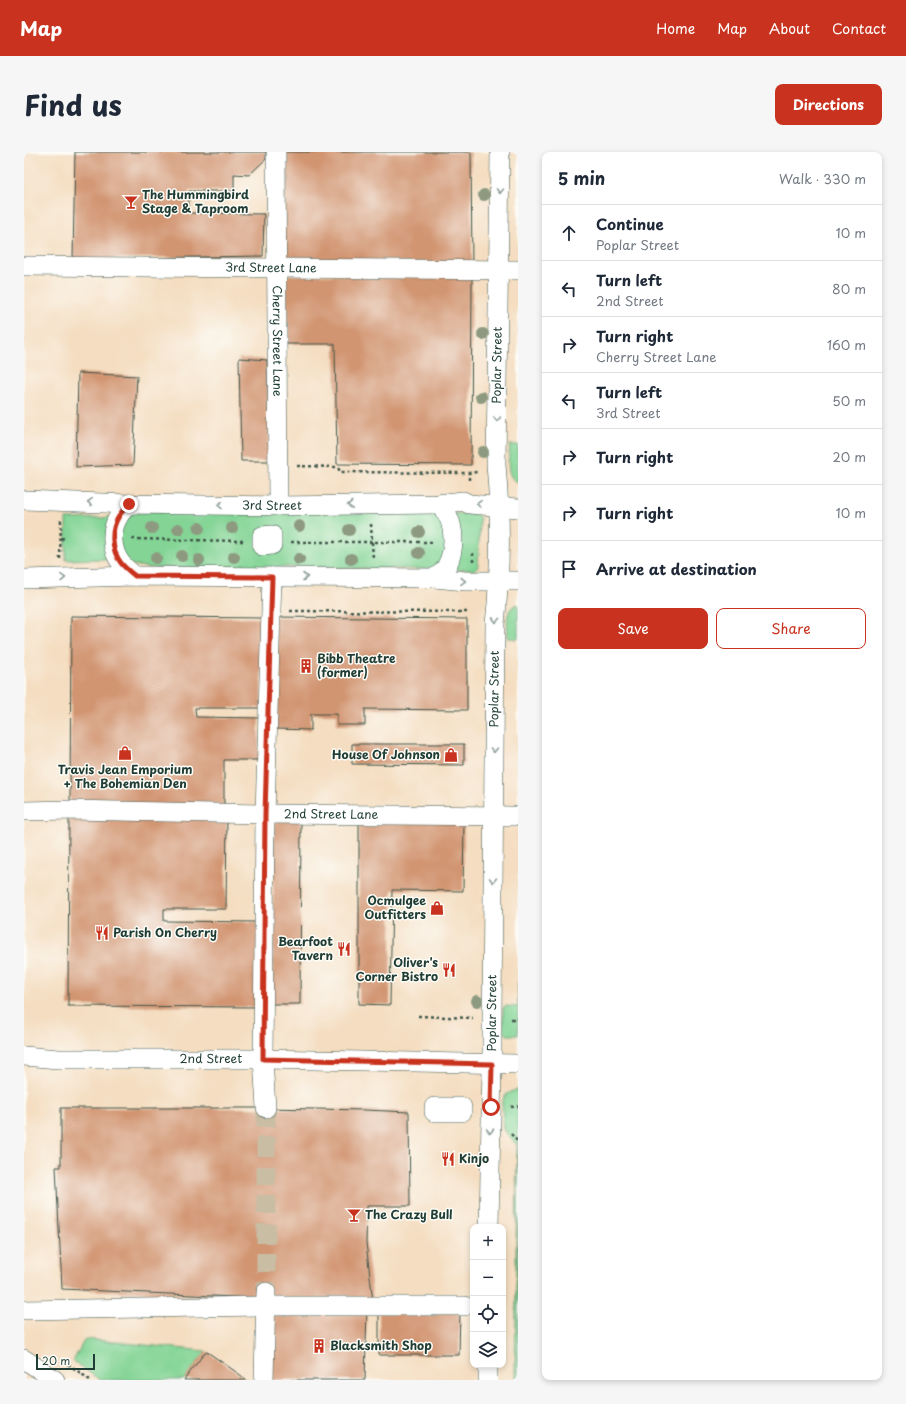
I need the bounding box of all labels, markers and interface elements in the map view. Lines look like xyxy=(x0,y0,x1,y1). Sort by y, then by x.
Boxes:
text: Map xyxy=(20,14,62,42)
text: Home xyxy=(656,18,695,39)
text: Map xyxy=(717,18,747,39)
text: About xyxy=(769,18,810,39)
text: Contact xyxy=(832,18,886,39)
text: Find us xyxy=(24,83,122,126)
button: Directions xyxy=(775,84,882,125)
text: 5 min xyxy=(558,165,605,191)
text: Walk · 330 m xyxy=(779,169,866,188)
place label: The Hummingbird Stage & Taproom xyxy=(142,185,249,217)
one-way arrow xyxy=(496,188,504,194)
bar icon: The Hummingbird Stage & Taproom xyxy=(123,194,139,210)
text: Continue xyxy=(596,212,664,235)
icon: ahead xyxy=(558,222,580,244)
text: 10 m xyxy=(836,223,866,242)
text: Poplar Street xyxy=(596,235,679,254)
street label: 3rd Street Lane xyxy=(225,258,317,276)
text: Turn left xyxy=(596,268,662,291)
icon: left xyxy=(558,278,580,300)
text: 80 m xyxy=(832,279,866,298)
street label: Cherry Street Lane xyxy=(269,285,287,397)
text: 2nd Street xyxy=(596,291,664,310)
text: Turn right xyxy=(596,324,673,347)
street label: Poplar Street xyxy=(487,327,506,404)
icon: right xyxy=(558,334,580,356)
text: 160 m xyxy=(827,335,866,354)
text: Cherry Street Lane xyxy=(596,347,717,366)
text: Turn left xyxy=(596,380,662,403)
icon: left xyxy=(558,390,580,412)
text: 50 m xyxy=(832,391,866,410)
text: 3rd Street xyxy=(596,403,661,422)
one-way arrow xyxy=(493,416,501,422)
text: Turn right xyxy=(596,445,673,468)
icon: right xyxy=(558,446,580,468)
text: 20 m xyxy=(832,447,866,466)
route end xyxy=(120,495,138,513)
street label: 3rd Street xyxy=(242,496,302,514)
one-way arrow xyxy=(87,498,93,507)
one-way arrow xyxy=(476,500,482,509)
one-way arrow xyxy=(217,501,223,509)
one-way arrow xyxy=(347,501,353,509)
text: Turn right xyxy=(596,501,673,524)
icon: right xyxy=(558,502,580,524)
text: 10 m xyxy=(836,503,866,522)
text: Arrive at destination xyxy=(596,557,757,580)
icon: arrive xyxy=(558,558,580,580)
one-way arrow xyxy=(302,573,308,581)
one-way arrow xyxy=(60,574,66,583)
one-way arrow xyxy=(460,576,466,585)
button: Save xyxy=(558,608,708,649)
button: Share xyxy=(716,608,866,649)
one-way arrow xyxy=(491,617,500,623)
place label: Bibb Theatre (former) xyxy=(317,649,396,681)
street label: Poplar Street xyxy=(484,650,503,728)
building icon: Bibb Theatre (former) xyxy=(298,658,314,674)
shop icon: Travis Jean Emporium + The Bohemian Den xyxy=(117,745,133,761)
place label: House Of Johnson xyxy=(332,745,440,763)
shop icon: House Of Johnson xyxy=(443,747,459,763)
one-way arrow xyxy=(490,747,498,753)
place label: Travis Jean Emporium + The Bohemian Den xyxy=(58,760,192,792)
street label: 2nd Street Lane xyxy=(284,804,379,823)
one-way arrow xyxy=(489,877,497,883)
place label: Ocmulgee Outfitters xyxy=(364,891,426,923)
shop icon: Ocmulgee Outfitters xyxy=(429,900,445,916)
place label: Parish On Cherry xyxy=(113,923,217,941)
restaurant icon: Parish On Cherry xyxy=(94,925,110,941)
place label: Bearfoot Tavern xyxy=(278,932,333,964)
restaurant icon: Bearfoot Tavern xyxy=(336,941,352,957)
place label: Oliver's Corner Bistro xyxy=(355,953,438,985)
restaurant icon: Oliver's Corner Bistro xyxy=(441,962,457,978)
street label: Poplar Street xyxy=(482,974,500,1051)
street label: 2nd Street xyxy=(180,1049,242,1067)
route start xyxy=(482,1098,500,1116)
one-way arrow xyxy=(486,1128,495,1134)
place label: Kinjo xyxy=(459,1149,489,1167)
restaurant icon: Kinjo xyxy=(440,1151,456,1167)
place label: The Crazy Bull xyxy=(365,1205,453,1223)
bar icon: The Crazy Bull xyxy=(346,1207,362,1223)
map controls xyxy=(470,1224,506,1368)
button: + xyxy=(470,1224,506,1260)
button: − xyxy=(470,1260,506,1296)
button: locate xyxy=(470,1296,506,1332)
button: layers xyxy=(470,1332,506,1368)
place label: Blacksmith Shop xyxy=(330,1336,432,1354)
building icon: Blacksmith Shop xyxy=(311,1338,327,1354)
scale bar xyxy=(36,1352,95,1371)
text: 20 m xyxy=(42,1352,70,1369)

